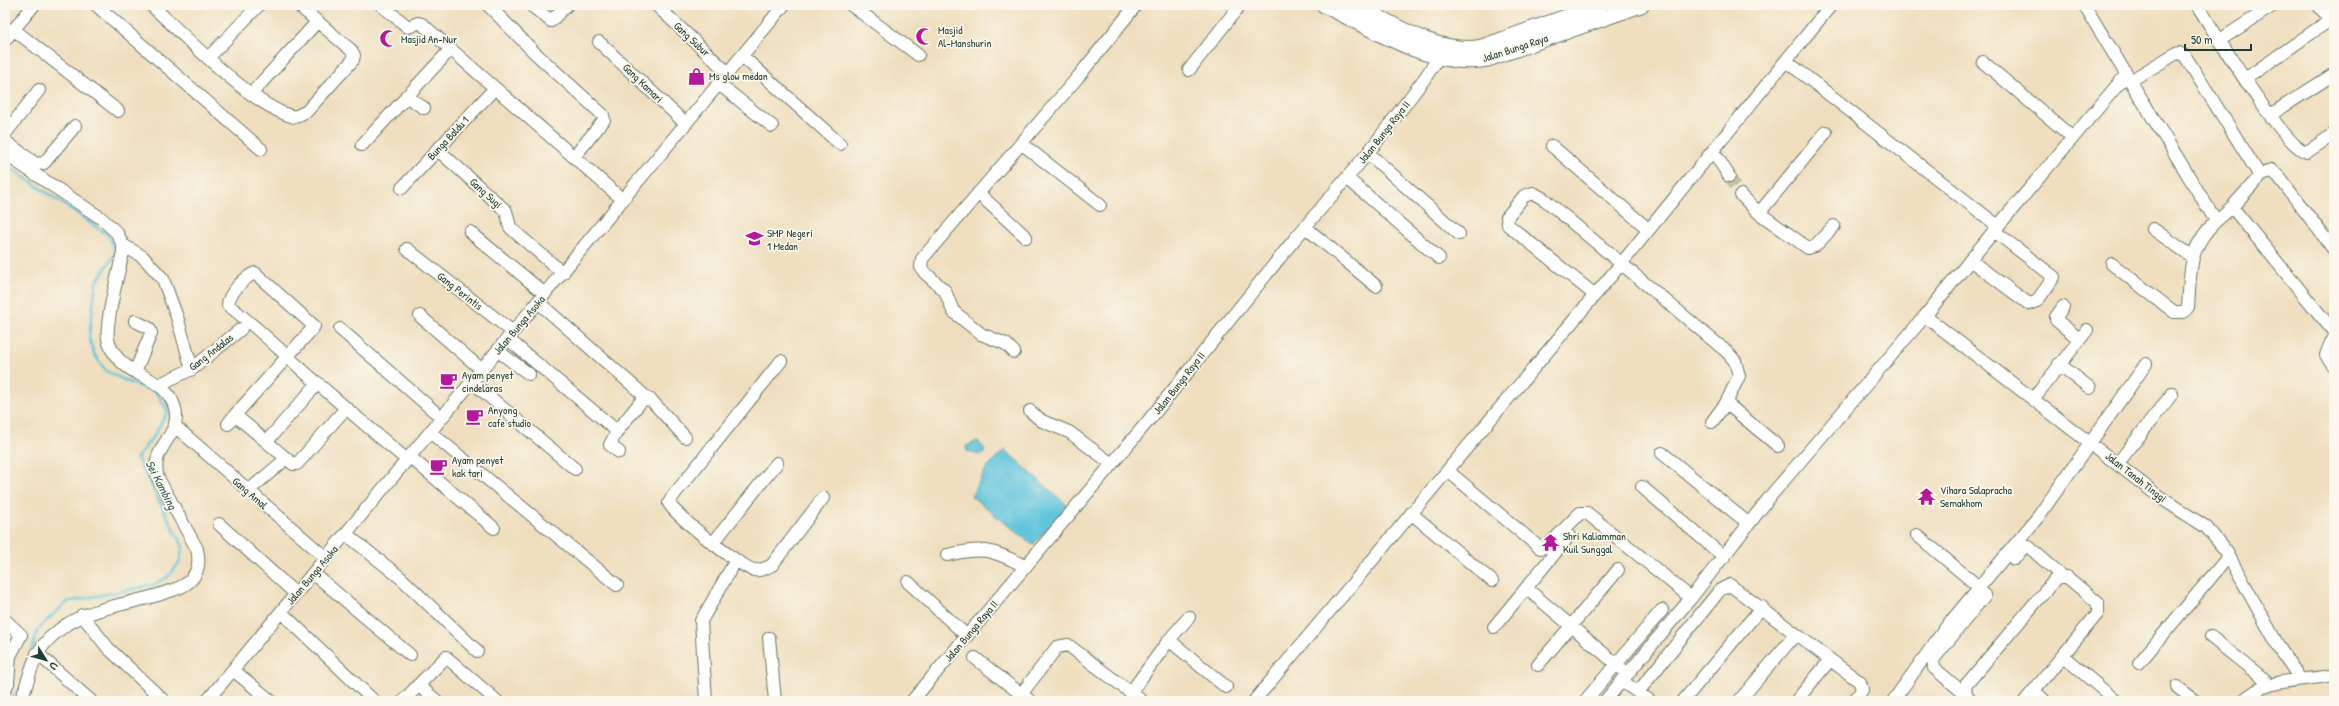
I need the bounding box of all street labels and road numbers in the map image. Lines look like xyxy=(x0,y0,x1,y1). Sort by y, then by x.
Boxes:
street label: Gang Subur xyxy=(671,19,714,60)
street label: Jalan Bunga Raya xyxy=(1480,31,1550,65)
street label: Gang Kamari xyxy=(620,60,666,106)
street label: Jalan Bunga Raya II xyxy=(1355,98,1413,166)
street label: Bunga Baldu 1 xyxy=(424,113,472,163)
street label: Gang Sugi xyxy=(467,175,505,211)
street label: Gang Perintis xyxy=(434,269,486,313)
street label: Jalan Bunga Asoka xyxy=(490,292,548,357)
street label: Gang Andalas xyxy=(186,330,236,374)
street label: Jalan Bunga Raya II xyxy=(1150,349,1208,417)
street label: Jalan Tanah Tinggi xyxy=(2103,449,2169,505)
street label: Gang Amal xyxy=(230,474,271,512)
street label: Jalan Bunga Asoka xyxy=(283,542,341,607)
street label: Jalan Bunga Raya II xyxy=(941,597,1001,665)

